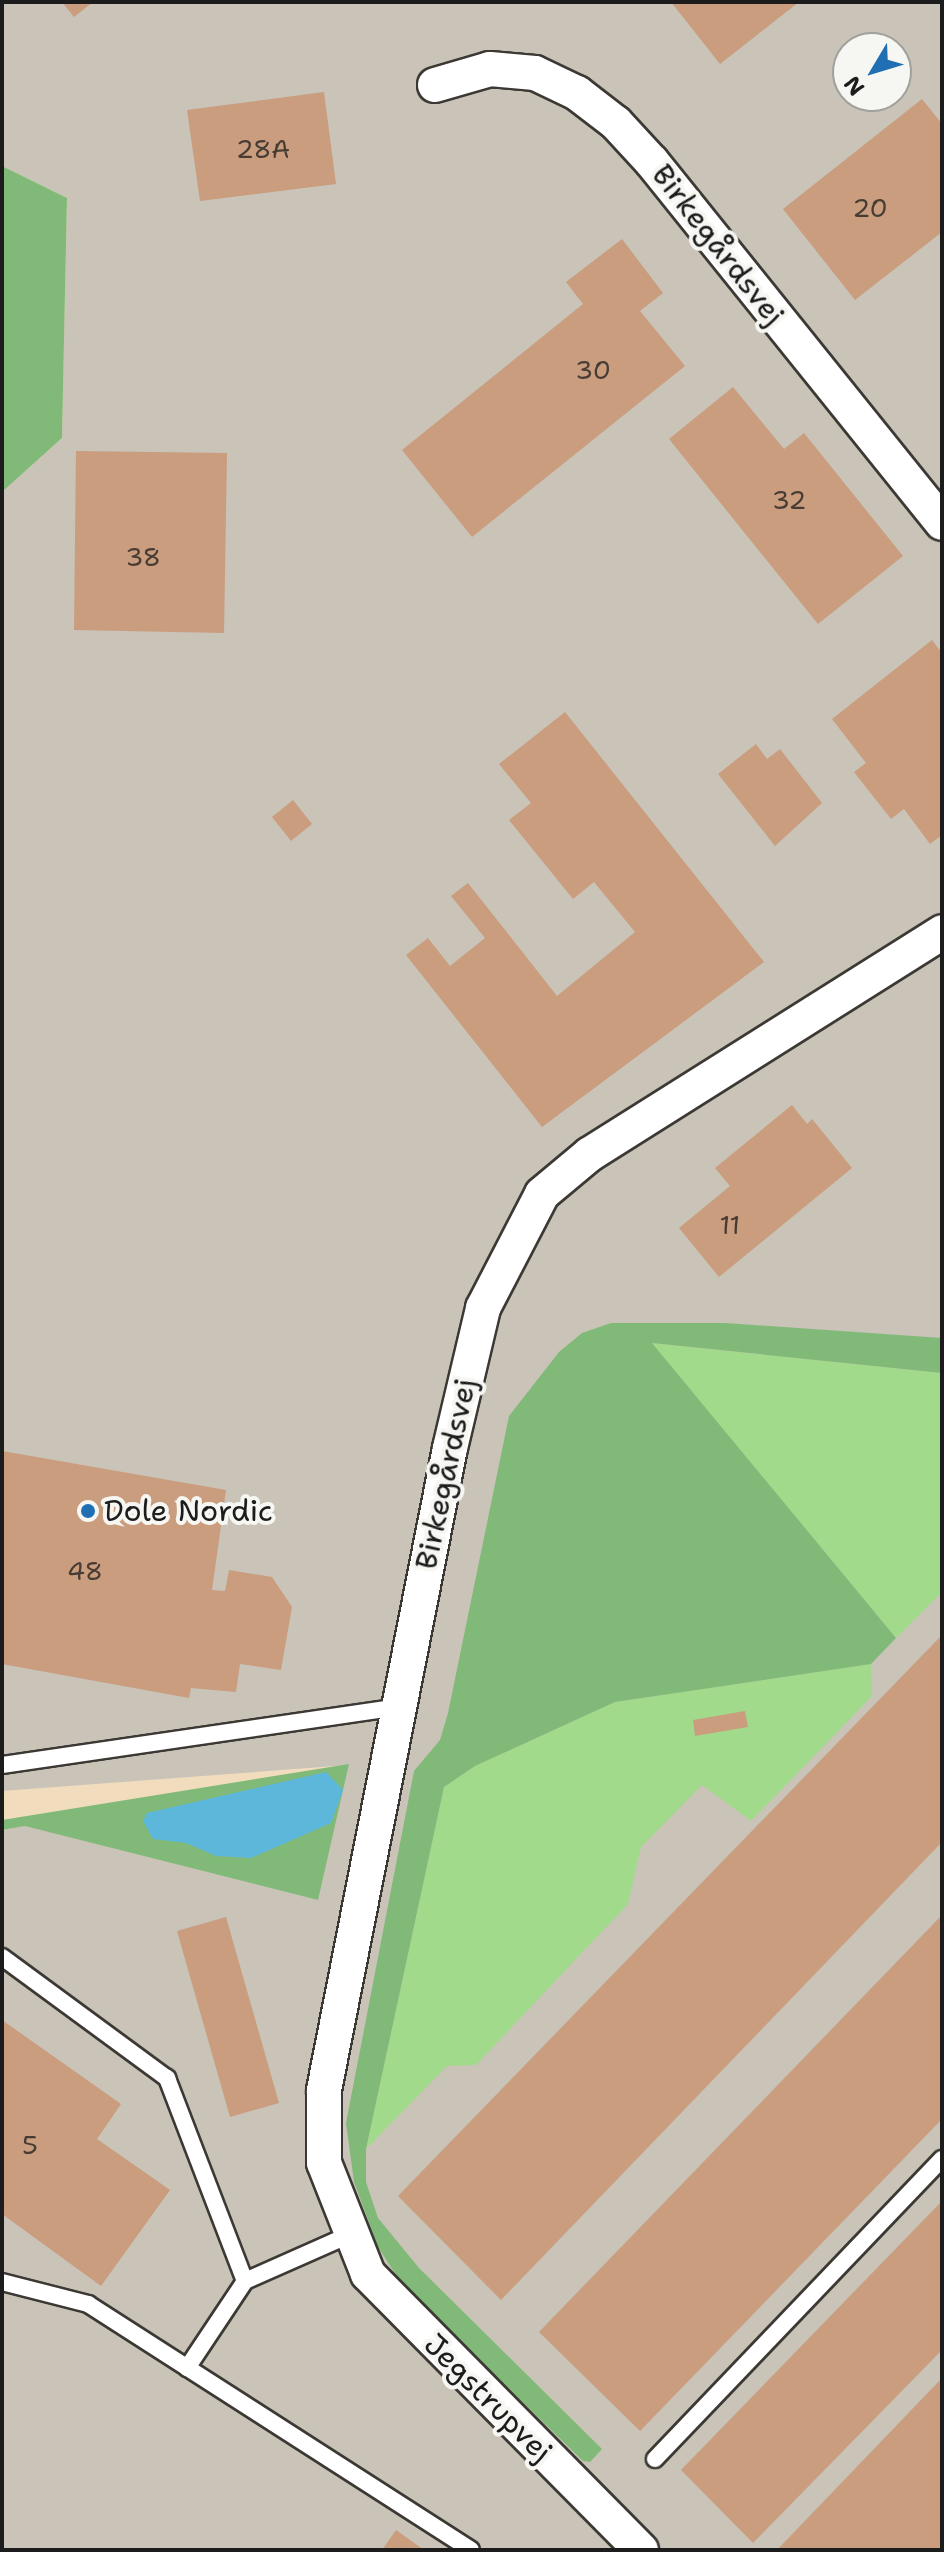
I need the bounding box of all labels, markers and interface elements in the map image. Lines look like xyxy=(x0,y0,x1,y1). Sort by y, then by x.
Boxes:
north arrow xyxy=(832,32,912,112)
text: N xyxy=(837,70,871,102)
house number: 28A xyxy=(236,133,290,165)
street label: Birkegårdsvej xyxy=(644,157,792,333)
house number: 20 xyxy=(852,192,888,224)
house number: 30 xyxy=(575,354,611,386)
house number: 32 xyxy=(772,484,806,516)
house number: 38 xyxy=(125,541,161,573)
house number: 11 xyxy=(720,1209,740,1241)
street label: Birkegårdsvej xyxy=(408,1375,484,1573)
place label: Dole Nordic xyxy=(104,1493,273,1529)
marker: Dole Nordic xyxy=(79,1502,97,1520)
house number: 48 xyxy=(67,1555,103,1587)
house number: 5 xyxy=(22,2129,38,2161)
street label: Jegstrupvej xyxy=(416,2326,560,2470)

